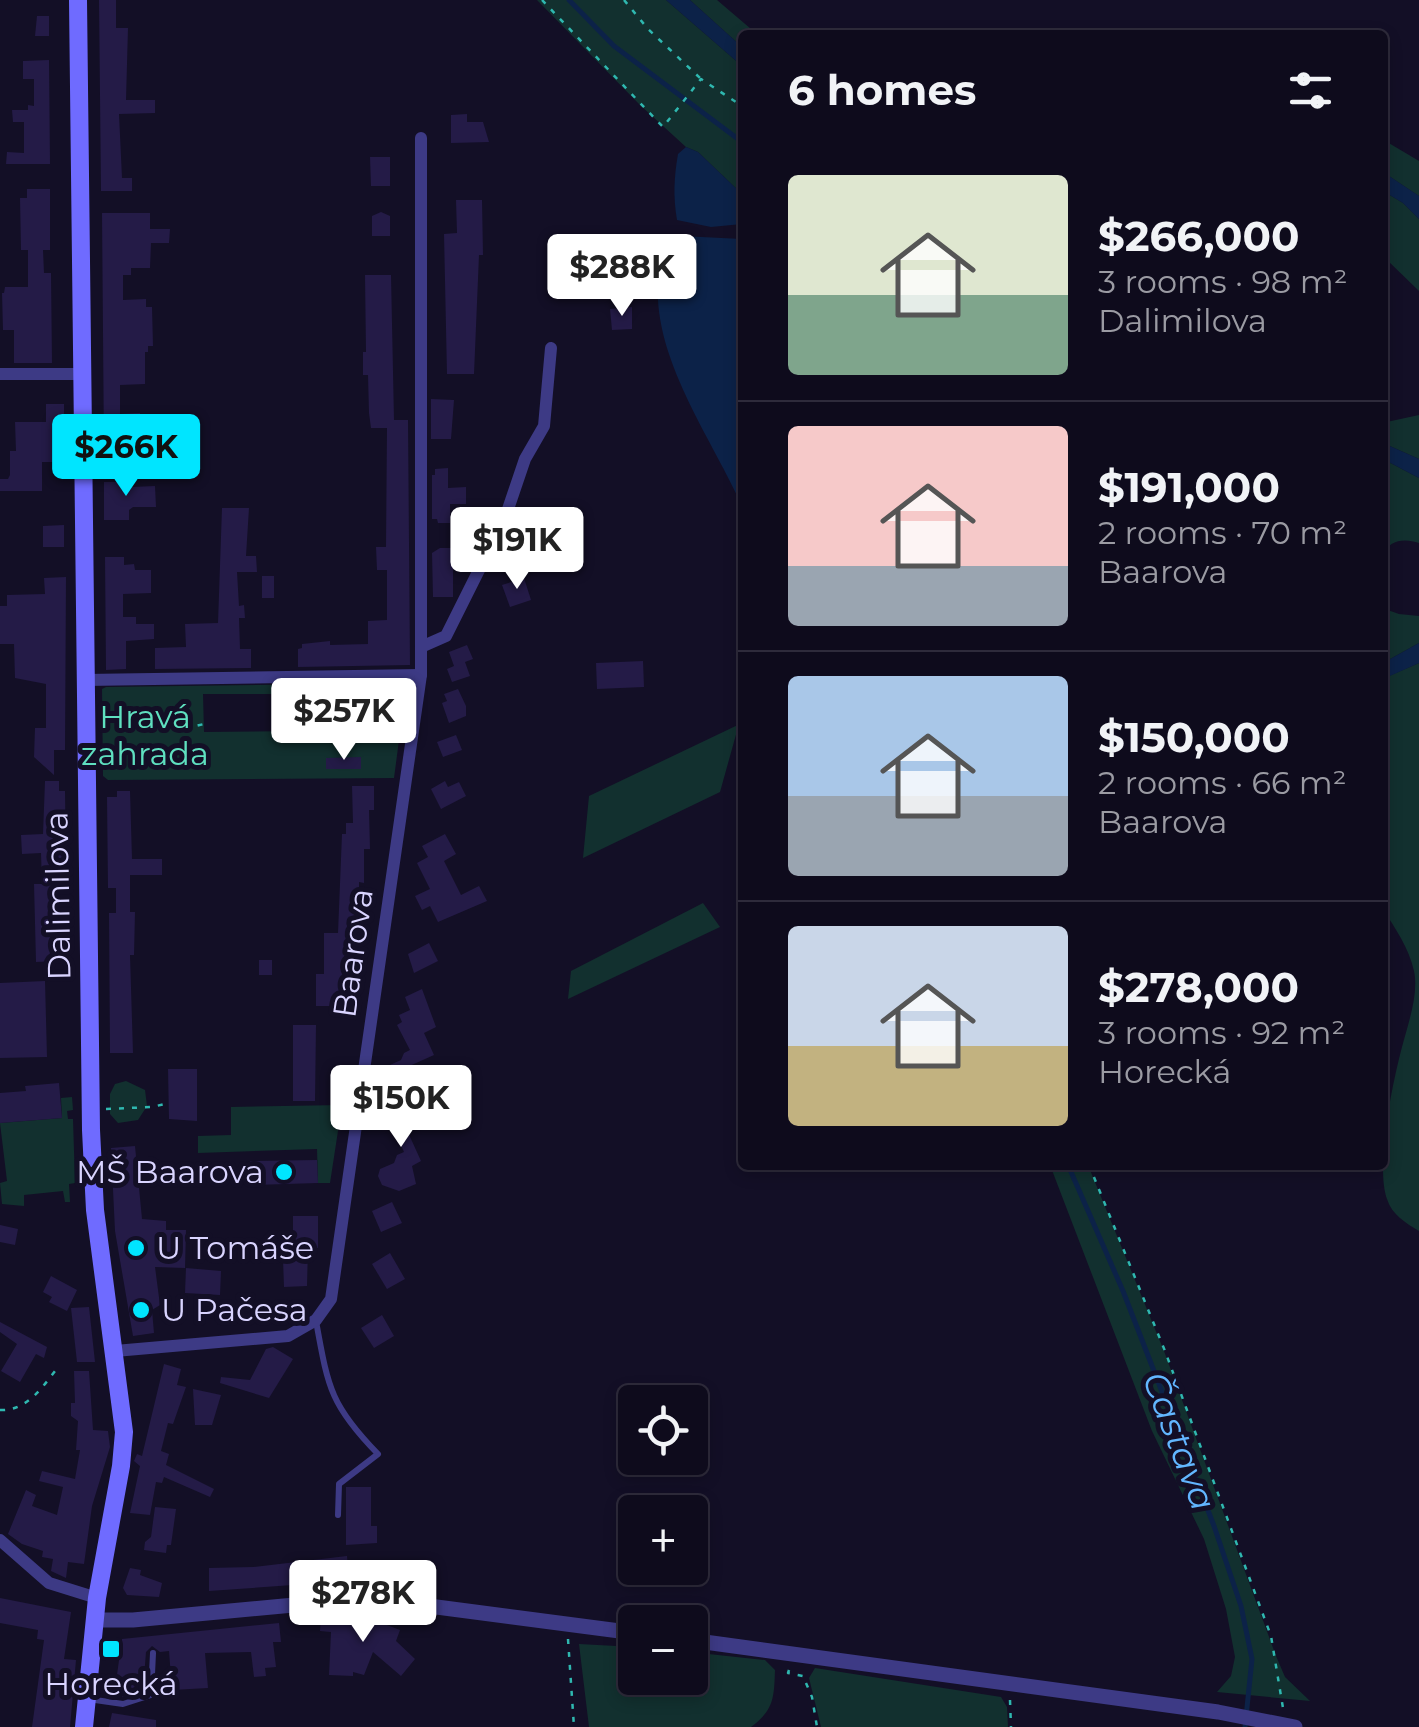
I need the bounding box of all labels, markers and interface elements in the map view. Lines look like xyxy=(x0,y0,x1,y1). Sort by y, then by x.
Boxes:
icon: filters xyxy=(1283,63,1338,118)
text: 6 homes xyxy=(788,64,976,116)
text: $266,000 xyxy=(1098,210,1300,262)
icon: home xyxy=(868,215,988,335)
pin: $288K xyxy=(552,234,692,319)
text: $288K xyxy=(569,247,675,286)
text: 3 rooms · 98 m² xyxy=(1098,262,1347,301)
text: Dalimilova xyxy=(1098,301,1267,340)
pin: $266K xyxy=(56,414,196,499)
text: $266K xyxy=(74,427,178,466)
text: $191,000 xyxy=(1098,461,1280,513)
icon: home xyxy=(868,466,988,586)
pin: $191K xyxy=(447,507,587,592)
text: 2 rooms · 70 m² xyxy=(1098,513,1347,552)
text: $191K xyxy=(472,520,562,559)
text: Baarova xyxy=(1098,552,1228,591)
pin: $257K xyxy=(274,678,414,763)
text: $257K xyxy=(293,691,395,730)
park label: Hravá zahrada xyxy=(81,697,209,773)
text: $150,000 xyxy=(1098,711,1290,763)
icon: home xyxy=(868,716,988,836)
text: 2 rooms · 66 m² xyxy=(1098,763,1347,802)
text: Baarova xyxy=(1098,802,1228,841)
street label: Dalimilova xyxy=(37,811,78,981)
street label: Baarova xyxy=(324,886,381,1020)
text: $278,000 xyxy=(1098,961,1299,1013)
icon: home xyxy=(868,966,988,1086)
text: 3 rooms · 92 m² xyxy=(1098,1013,1345,1052)
text: Horecká xyxy=(1098,1052,1231,1091)
pin: $150K xyxy=(331,1065,471,1150)
text: $150K xyxy=(352,1078,450,1117)
place label: MŠ Baarova xyxy=(76,1152,264,1191)
marker: MŠ Baarova xyxy=(273,1161,295,1183)
place label: U Tomáše xyxy=(156,1228,314,1267)
marker: U Tomáše xyxy=(125,1237,147,1259)
place label: U Pačesa xyxy=(161,1290,308,1329)
marker: U Pačesa xyxy=(130,1299,152,1321)
water label: Častava xyxy=(1133,1366,1225,1516)
map controls xyxy=(618,1385,708,1695)
button: locate xyxy=(618,1385,708,1475)
button: + xyxy=(618,1495,708,1585)
pin: $278K xyxy=(293,1560,433,1645)
text: $278K xyxy=(311,1573,415,1612)
button: − xyxy=(618,1605,708,1695)
marker: Horecká xyxy=(100,1638,122,1660)
place label: Horecká xyxy=(44,1664,178,1703)

